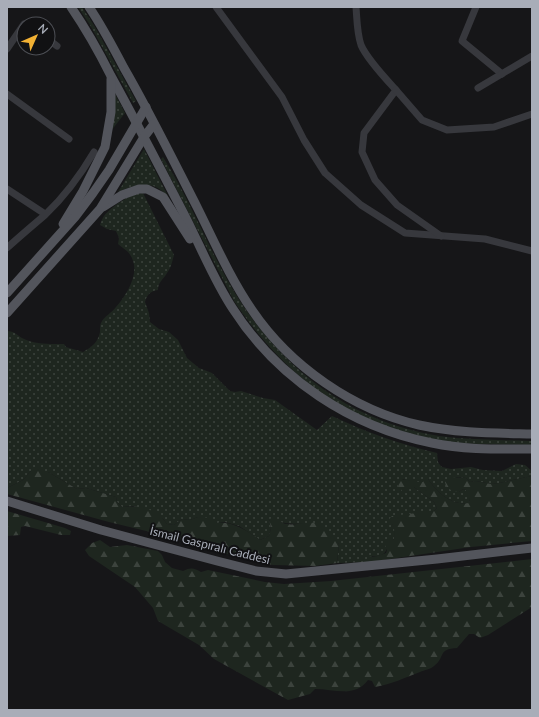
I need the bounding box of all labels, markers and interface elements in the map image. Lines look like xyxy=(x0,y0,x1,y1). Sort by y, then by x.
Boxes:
north arrow xyxy=(16,16,56,56)
text: N xyxy=(36,21,51,36)
street label: İsmail Gaspıralı Caddesi xyxy=(148,523,272,567)

